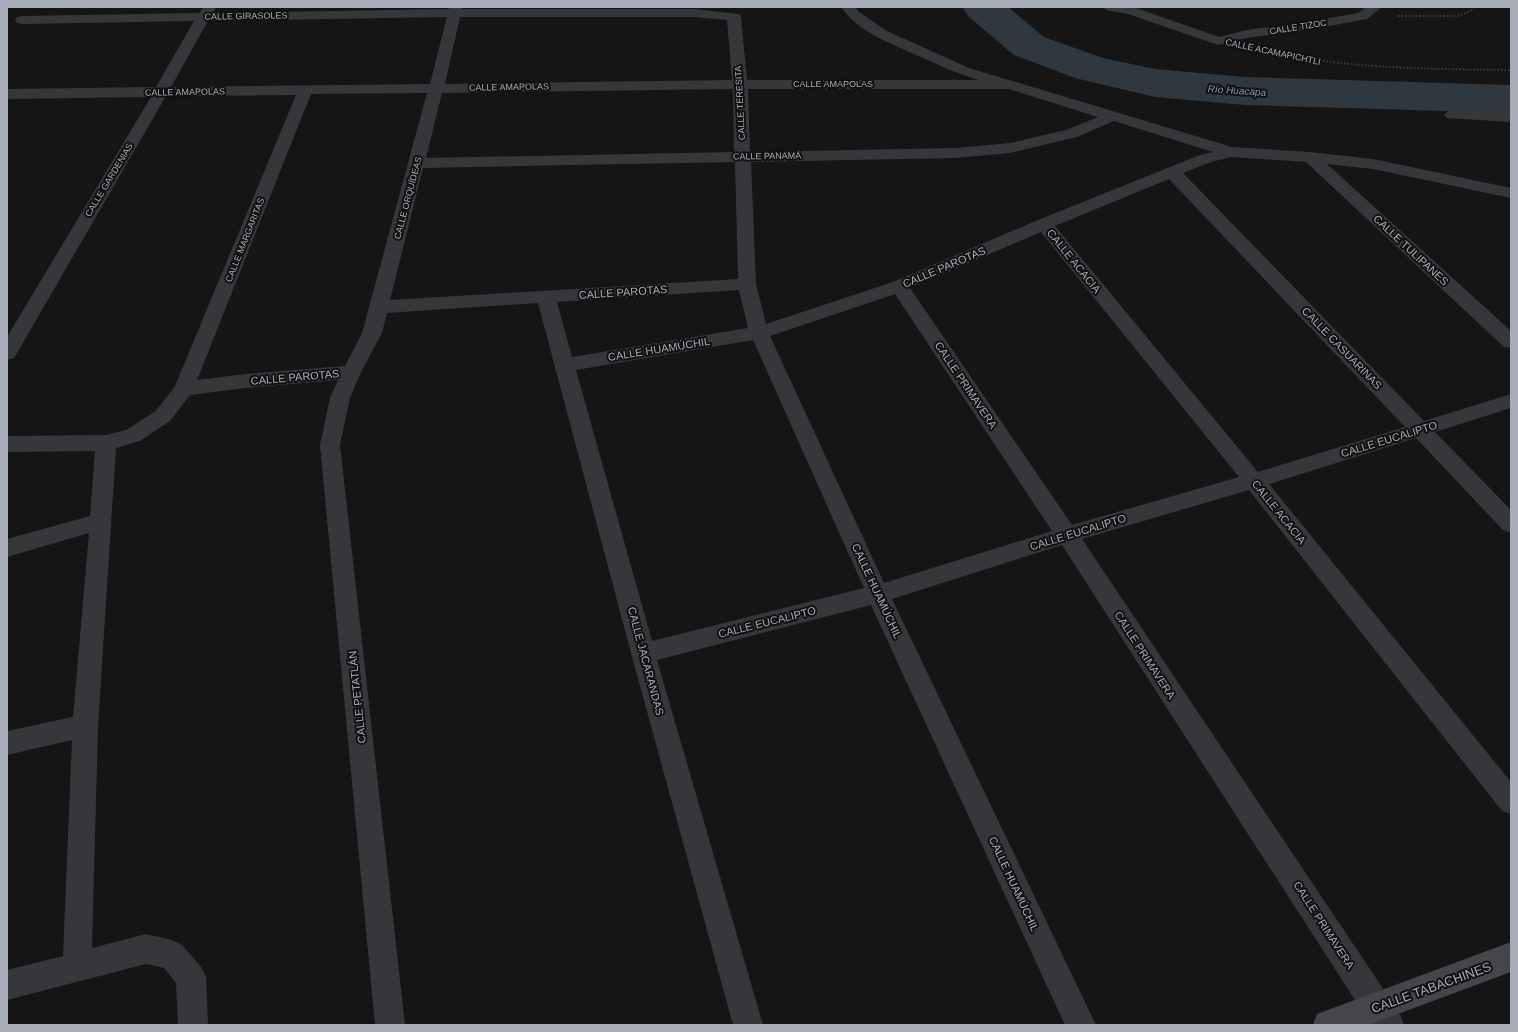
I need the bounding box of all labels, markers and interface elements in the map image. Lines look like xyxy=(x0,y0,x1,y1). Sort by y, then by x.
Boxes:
street label: CALLE GIRASOLES xyxy=(204,10,288,22)
street label: CALLE TIZOC xyxy=(1269,17,1328,36)
street label: CALLE ACAMAPICHTLI xyxy=(1225,37,1321,67)
street label: CALLE TERESITA xyxy=(733,66,747,140)
street label: CALLE AMAPOLAS xyxy=(793,79,873,89)
street label: CALLE AMAPOLAS xyxy=(469,81,549,93)
water label: Río Huacapa xyxy=(1207,83,1267,98)
street label: CALLE AMAPOLAS xyxy=(145,86,225,98)
street label: CALLE GARDENIAS xyxy=(83,141,135,219)
street label: CALLE PANAMÁ xyxy=(733,150,801,162)
street label: CALLE ORQUÍDEAS xyxy=(392,156,424,240)
street label: CALLE MARGARITAS xyxy=(224,196,266,284)
street label: CALLE TULIPANES xyxy=(1371,212,1451,288)
street label: CALLE ACACIA xyxy=(1045,227,1104,296)
street label: CALLE PAROTAS xyxy=(901,244,987,290)
street label: CALLE PAROTAS xyxy=(578,283,668,301)
street label: CALLE CASUARINAS xyxy=(1300,304,1384,392)
street label: CALLE HUAMÚCHIL xyxy=(607,335,711,363)
street label: CALLE PRIMAVERA xyxy=(933,339,1000,431)
street label: CALLE PAROTAS xyxy=(250,367,340,387)
street label: CALLE EUCALIPTO xyxy=(1339,419,1439,459)
street label: CALLE ACACIA xyxy=(1250,478,1309,547)
street label: CALLE EUCALIPTO xyxy=(1028,512,1128,552)
street label: CALLE HUAMÚCHIL xyxy=(850,542,904,640)
street label: CALLE EUCALIPTO xyxy=(717,604,817,640)
street label: CALLE JACARANDAS xyxy=(626,605,666,717)
street label: CALLE PRIMAVERA xyxy=(1112,609,1178,702)
street label: CALLE PETATLÁN xyxy=(346,650,368,744)
street label: CALLE HUAMÚCHIL xyxy=(987,835,1041,933)
street label: CALLE PRIMAVERA xyxy=(1291,879,1357,972)
street label: CALLE TABACHINES xyxy=(1369,959,1494,1016)

